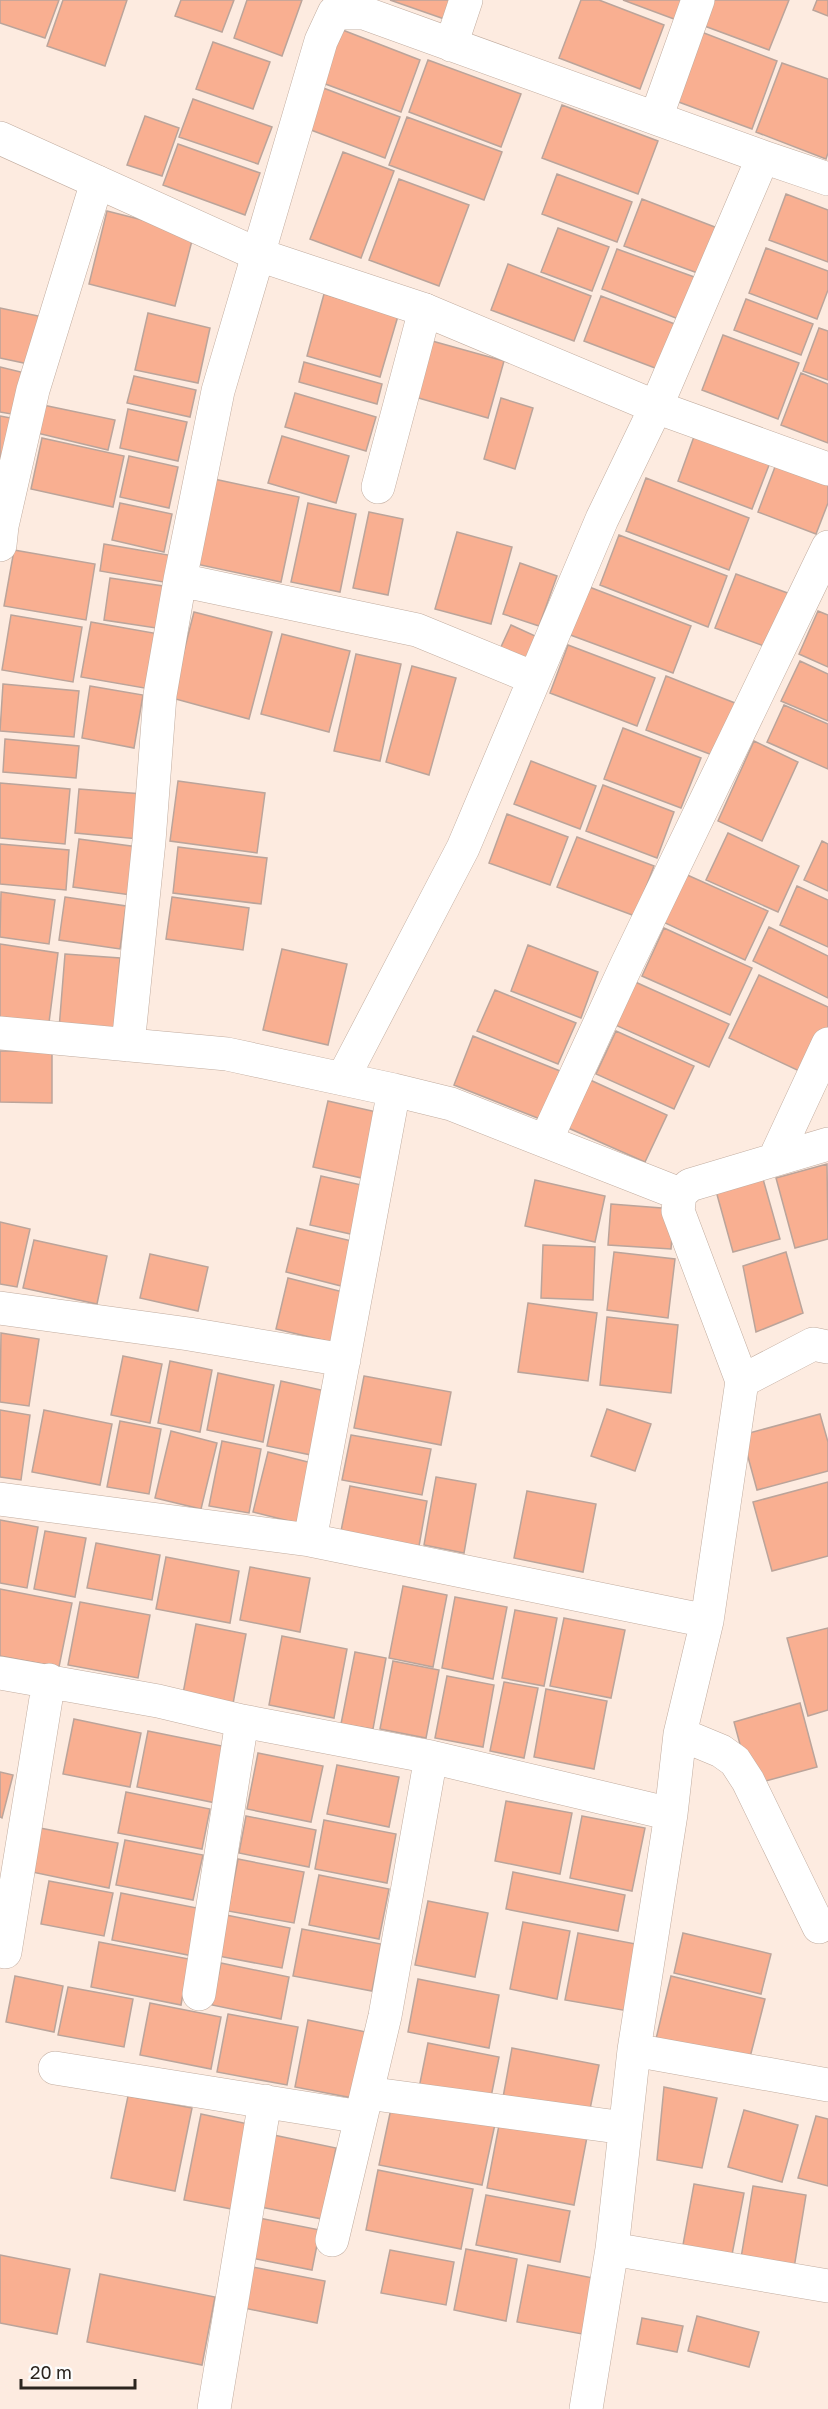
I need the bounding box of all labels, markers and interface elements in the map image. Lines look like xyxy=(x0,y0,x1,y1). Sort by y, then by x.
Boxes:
scale bar xyxy=(21,2352,135,2390)
text: 20 m xyxy=(30,2361,72,2383)

